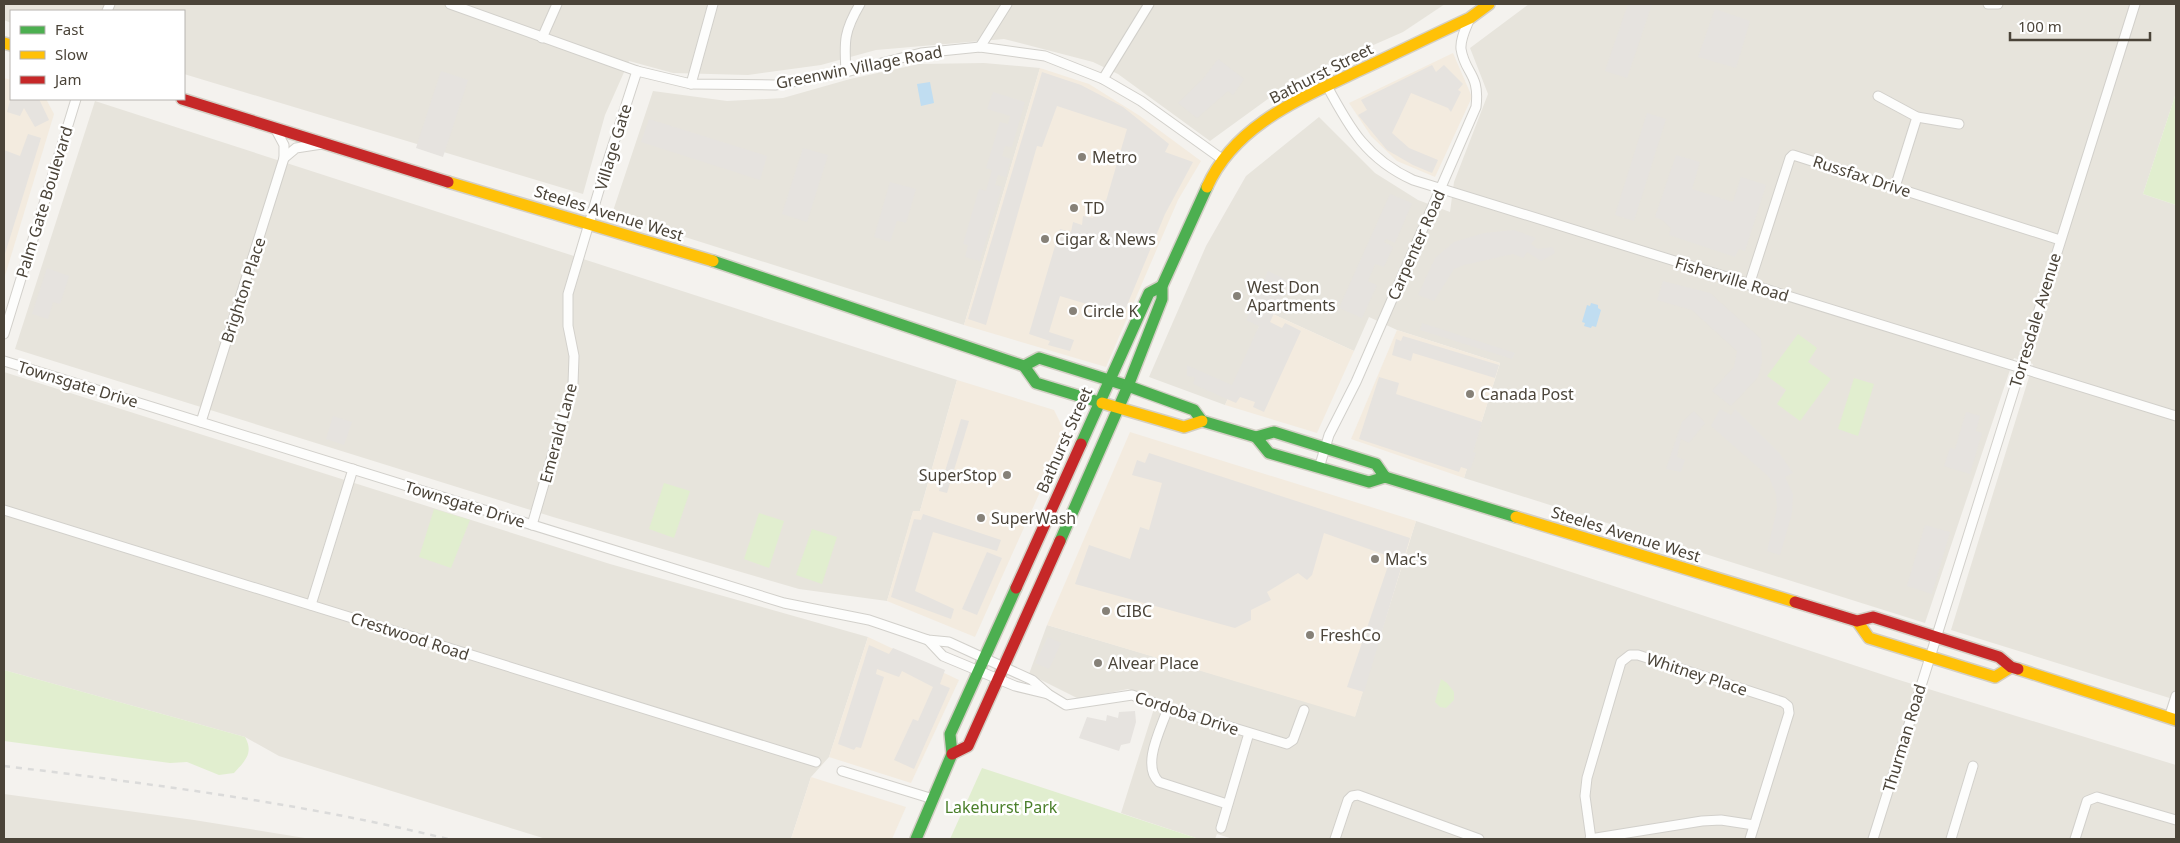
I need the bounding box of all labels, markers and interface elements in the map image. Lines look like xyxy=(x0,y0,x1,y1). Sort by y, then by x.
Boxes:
legend xyxy=(10,10,185,100)
scale bar xyxy=(2010,10,2150,42)
text: 100 m xyxy=(2018,16,2062,36)
text: Fast xyxy=(55,19,84,39)
street label: Bathurst Street xyxy=(1265,37,1377,109)
street label: Greenwin Village Road xyxy=(774,40,944,94)
text: Slow xyxy=(55,44,88,64)
text: Jam xyxy=(53,69,82,89)
street label: Village Gate xyxy=(589,101,637,193)
street label: Palm Gate Boulevard xyxy=(10,123,78,281)
place label: Metro xyxy=(1092,146,1137,168)
street label: Russfax Drive xyxy=(1810,150,1914,202)
marker: Metro xyxy=(1076,151,1088,163)
street label: Steeles Avenue West xyxy=(532,180,687,246)
street label: Carpenter Road xyxy=(1382,186,1450,304)
place label: TD xyxy=(1084,197,1105,219)
marker: TD xyxy=(1068,202,1080,214)
place label: Cigar & News xyxy=(1055,228,1156,250)
marker: Cigar & News xyxy=(1039,233,1051,245)
street label: Brighton Place xyxy=(216,234,270,346)
street label: Torresdale Avenue xyxy=(2004,250,2066,390)
street label: Fisherville Road xyxy=(1672,251,1792,307)
place label: West Don Apartments xyxy=(1247,276,1336,316)
marker: West Don Apartments xyxy=(1231,290,1243,302)
place label: Circle K xyxy=(1083,300,1139,322)
marker: Circle K xyxy=(1067,305,1079,317)
street label: Townsgate Drive xyxy=(15,355,141,413)
street label: Emerald Lane xyxy=(534,381,582,485)
street label: Bathurst Street xyxy=(1031,383,1097,496)
place label: Canada Post xyxy=(1480,383,1574,405)
marker: Canada Post xyxy=(1464,388,1476,400)
place label: SuperStop xyxy=(919,464,997,486)
marker: SuperStop xyxy=(1001,469,1013,481)
street label: Townsgate Drive xyxy=(402,475,528,533)
street label: Steeles Avenue West xyxy=(1549,501,1704,567)
place label: SuperWash xyxy=(991,507,1076,529)
marker: SuperWash xyxy=(975,512,987,524)
place label: Mac's xyxy=(1385,548,1427,570)
marker: Mac's xyxy=(1369,553,1381,565)
place label: CIBC xyxy=(1116,600,1152,622)
marker: CIBC xyxy=(1100,605,1112,617)
street label: Crestwood Road xyxy=(348,606,472,666)
place label: FreshCo xyxy=(1320,624,1381,646)
marker: FreshCo xyxy=(1304,629,1316,641)
street label: Whitney Place xyxy=(1644,647,1750,701)
place label: Alvear Place xyxy=(1108,652,1199,674)
marker: Alvear Place xyxy=(1092,657,1104,669)
street label: Thurman Road xyxy=(1877,681,1931,795)
street label: Cordoba Drive xyxy=(1132,686,1242,740)
park label: Lakehurst Park xyxy=(945,796,1058,818)

